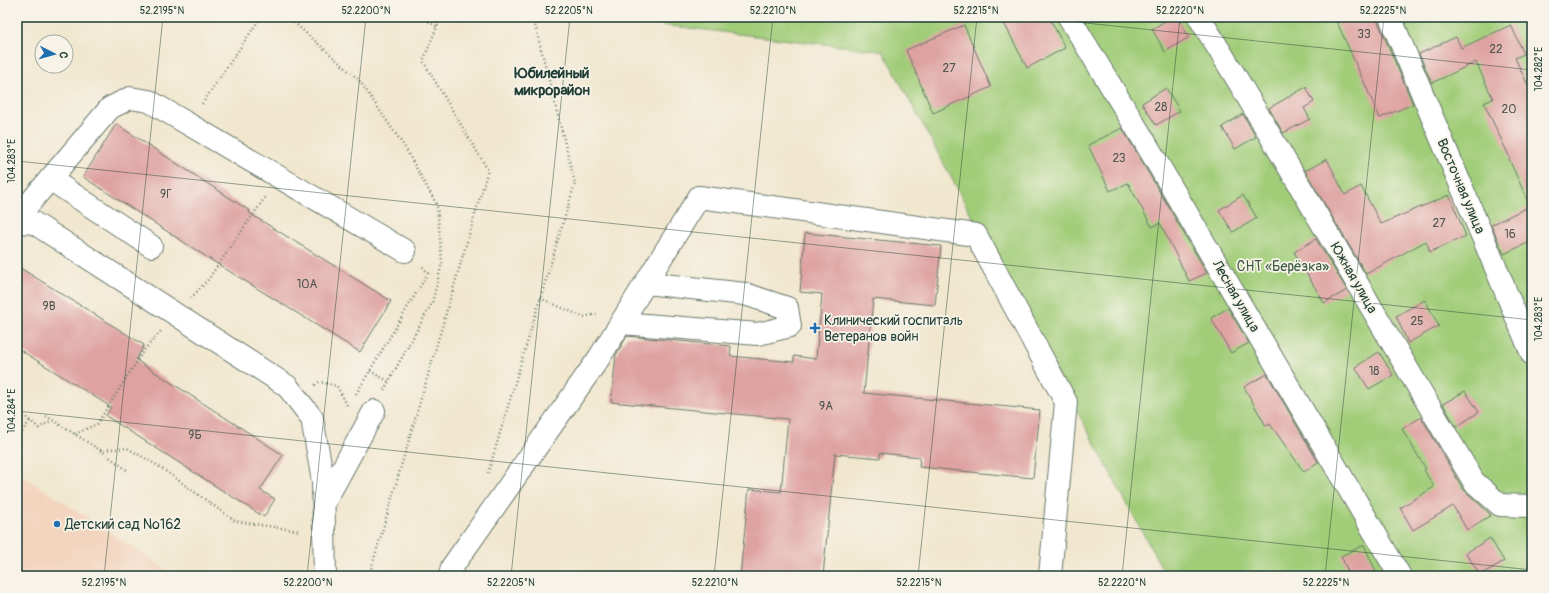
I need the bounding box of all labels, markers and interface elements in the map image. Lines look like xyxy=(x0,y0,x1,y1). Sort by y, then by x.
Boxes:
text: 52.2195°N xyxy=(140,5,184,17)
text: 52.2200°N xyxy=(341,5,391,17)
text: 52.2205°N xyxy=(545,5,593,17)
text: 52.2210°N xyxy=(750,5,796,17)
text: 52.2215°N xyxy=(954,5,999,17)
text: 52.2220°N xyxy=(1156,5,1204,17)
text: 52.2225°N xyxy=(1360,5,1407,17)
house number: 33 xyxy=(1357,27,1371,42)
north arrow xyxy=(34,34,74,74)
house number: 22 xyxy=(1489,42,1503,57)
text: 104.282°E xyxy=(1533,47,1545,91)
text: С xyxy=(57,51,70,59)
house number: 27 xyxy=(942,61,956,76)
district label: Юбилейный микрорайон xyxy=(513,64,591,100)
house number: 28 xyxy=(1155,100,1167,115)
house number: 20 xyxy=(1502,102,1516,117)
street label: Восточная улица xyxy=(1433,136,1489,236)
text: 104.283°E xyxy=(6,139,18,183)
house number: 23 xyxy=(1112,151,1126,166)
house number: 9Г xyxy=(160,187,172,202)
house number: 27 xyxy=(1432,216,1446,231)
house number: 16 xyxy=(1504,227,1516,242)
street label: Южная улица xyxy=(1327,240,1381,316)
street label: Лесная улица xyxy=(1208,256,1263,335)
park label: СНТ «Берёзка» xyxy=(1237,258,1329,275)
house number: 10А xyxy=(297,277,318,292)
text: 104.283°E xyxy=(1533,297,1545,341)
house number: 9В xyxy=(43,299,56,314)
place label: Клинический госпиталь Ветеранов войн xyxy=(824,312,963,345)
house number: 25 xyxy=(1410,314,1424,329)
marker: Клинический госпиталь Ветеранов войн xyxy=(809,322,821,334)
house number: 18 xyxy=(1369,364,1379,379)
text: 104.284°E xyxy=(6,389,18,433)
house number: 9А xyxy=(819,399,833,414)
house number: 9Б xyxy=(188,428,202,443)
place label: Детский сад №162 xyxy=(64,516,181,533)
marker: Детский сад №162 xyxy=(52,519,62,529)
text: 52.2195°N xyxy=(82,577,126,589)
text: 52.2200°N xyxy=(283,577,333,589)
text: 52.2205°N xyxy=(487,577,535,589)
text: 52.2210°N xyxy=(692,577,738,589)
text: 52.2215°N xyxy=(897,577,942,589)
text: 52.2220°N xyxy=(1098,577,1146,589)
text: 52.2225°N xyxy=(1303,577,1350,589)

